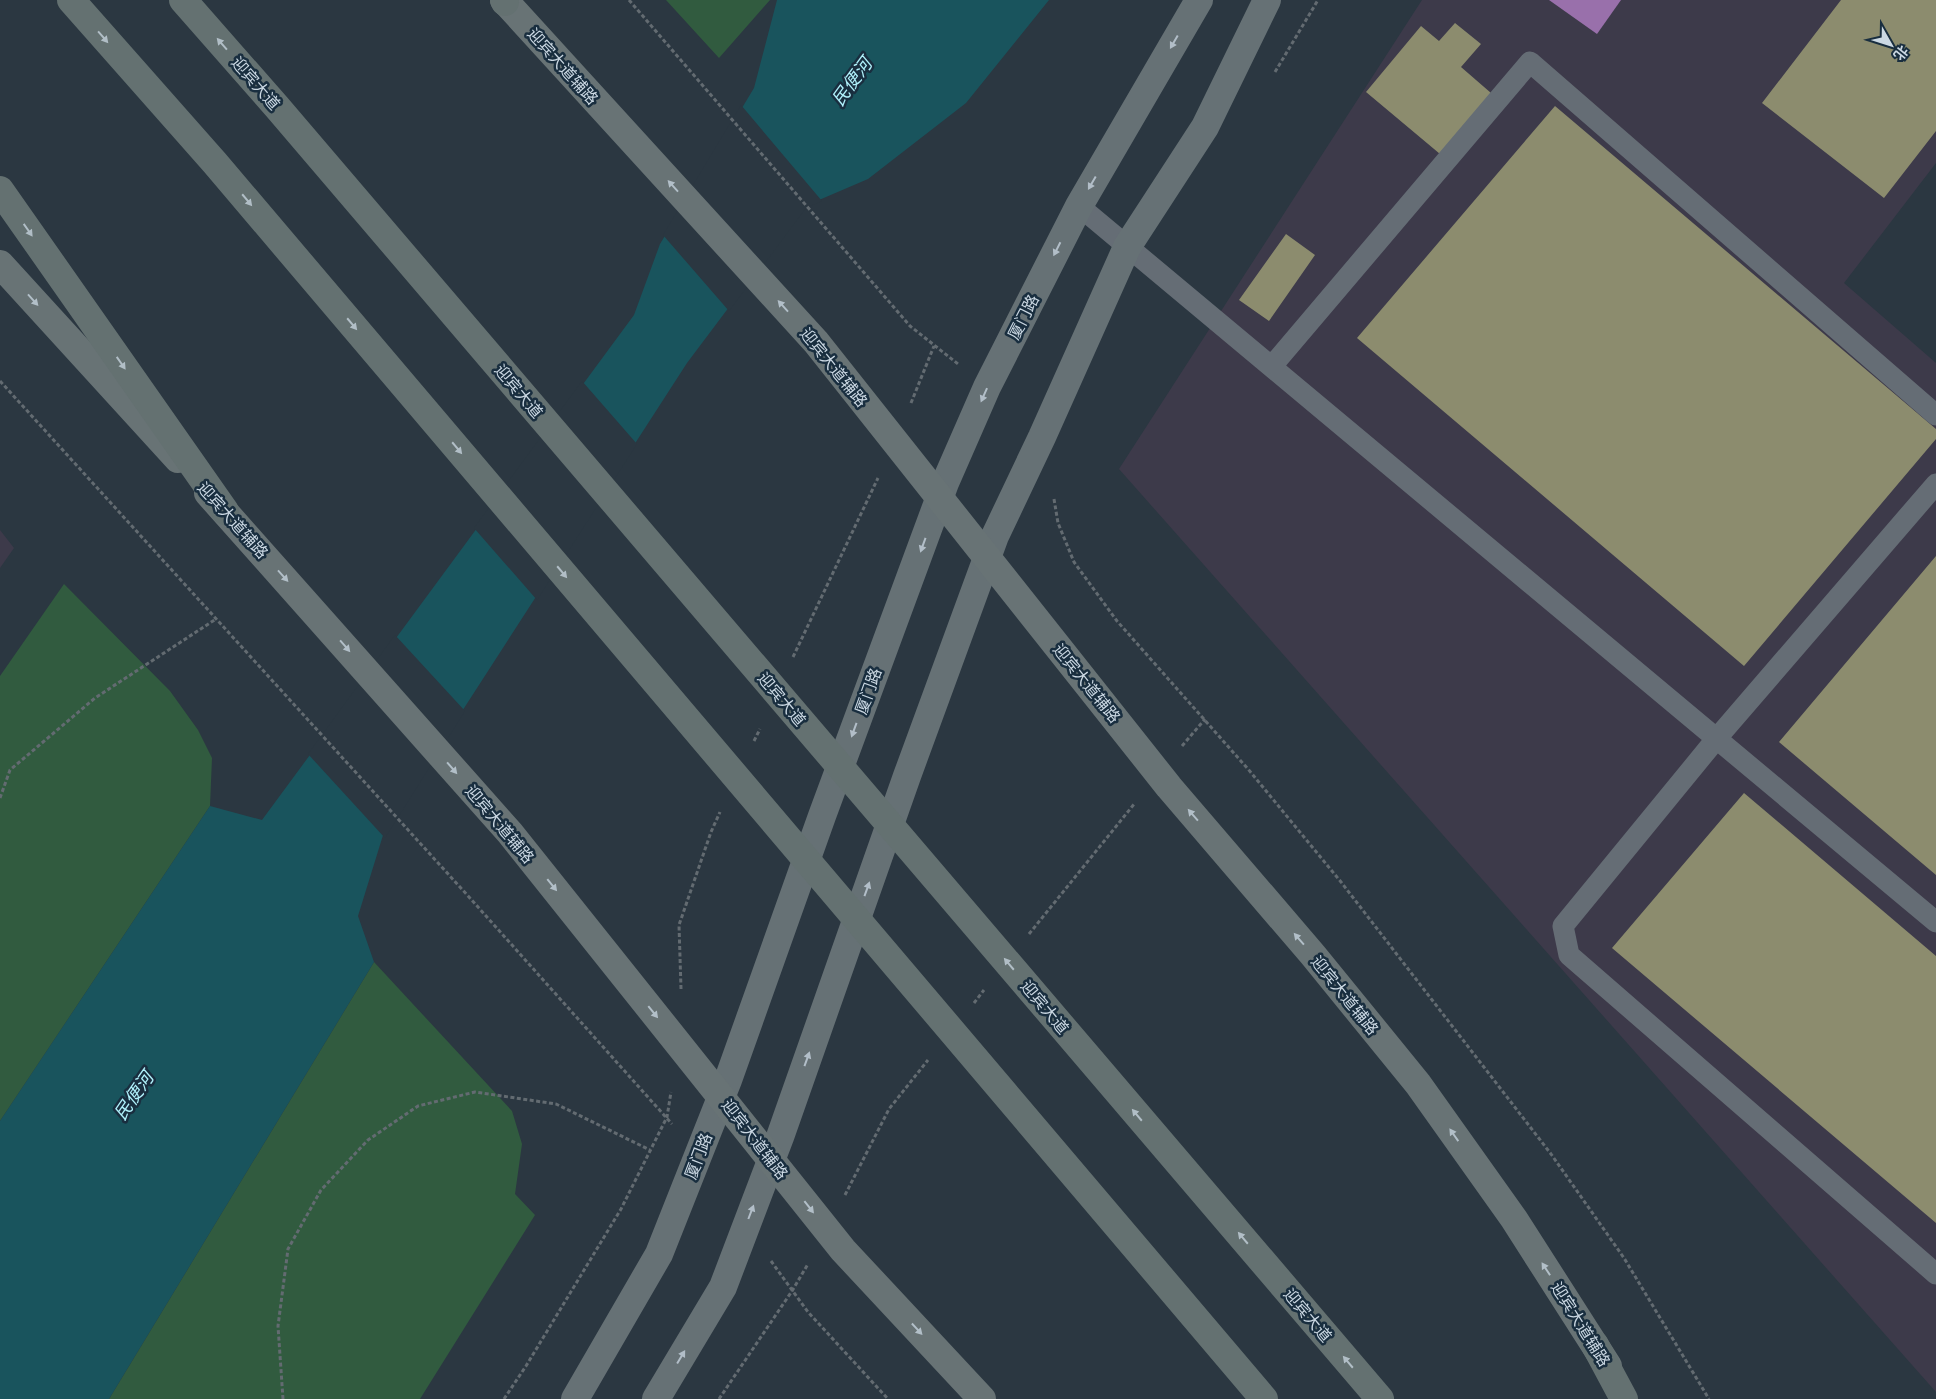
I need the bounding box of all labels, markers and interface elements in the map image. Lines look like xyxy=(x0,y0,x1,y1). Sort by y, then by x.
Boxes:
north arrow xyxy=(1866,20,1916,70)
street label: 迎宾大道辅路 xyxy=(522,24,603,110)
one-way arrow xyxy=(97,30,109,42)
one-way arrow xyxy=(1170,35,1178,50)
one-way arrow xyxy=(216,37,227,50)
text: 北 xyxy=(1889,41,1913,64)
water label: 民便河 xyxy=(826,51,879,111)
street label: 迎宾大道 xyxy=(226,52,285,115)
one-way arrow xyxy=(1088,176,1097,189)
one-way arrow xyxy=(668,180,679,193)
one-way arrow xyxy=(241,194,252,207)
one-way arrow xyxy=(23,223,33,237)
one-way arrow xyxy=(1053,242,1061,257)
street label: 厦门路 xyxy=(1003,291,1045,344)
one-way arrow xyxy=(27,294,39,306)
one-way arrow xyxy=(777,301,789,313)
one-way arrow xyxy=(346,318,357,331)
street label: 迎宾大道辅路 xyxy=(794,323,872,412)
one-way arrow xyxy=(116,356,126,370)
street label: 迎宾大道 xyxy=(489,360,547,423)
one-way arrow xyxy=(980,388,988,402)
one-way arrow xyxy=(451,442,462,454)
street label: 迎宾大道辅路 xyxy=(192,478,273,564)
one-way arrow xyxy=(919,538,927,553)
one-way arrow xyxy=(556,566,567,578)
one-way arrow xyxy=(277,570,289,582)
one-way arrow xyxy=(339,639,350,652)
street label: 迎宾大道辅路 xyxy=(1047,639,1125,728)
street label: 厦门路 xyxy=(850,665,887,718)
street label: 迎宾大道 xyxy=(752,668,810,731)
one-way arrow xyxy=(850,723,858,738)
one-way arrow xyxy=(446,761,458,773)
street label: 迎宾大道辅路 xyxy=(460,781,539,868)
one-way arrow xyxy=(1188,809,1199,822)
one-way arrow xyxy=(546,878,557,891)
one-way arrow xyxy=(863,881,871,896)
one-way arrow xyxy=(1294,932,1305,945)
street label: 迎宾大道辅路 xyxy=(1305,951,1383,1040)
one-way arrow xyxy=(1003,959,1015,971)
street label: 迎宾大道 xyxy=(1015,976,1073,1039)
one-way arrow xyxy=(648,1005,658,1019)
one-way arrow xyxy=(803,1051,811,1066)
water label: 民便河 xyxy=(109,1065,161,1125)
street label: 迎宾大道辅路 xyxy=(716,1095,792,1184)
one-way arrow xyxy=(1131,1109,1143,1121)
one-way arrow xyxy=(1449,1128,1459,1142)
street label: 厦门路 xyxy=(680,1130,718,1183)
one-way arrow xyxy=(803,1201,814,1214)
one-way arrow xyxy=(748,1204,756,1219)
one-way arrow xyxy=(1237,1232,1248,1245)
one-way arrow xyxy=(1541,1262,1550,1276)
street label: 迎宾大道辅路 xyxy=(1545,1278,1615,1371)
street label: 迎宾大道 xyxy=(1278,1284,1336,1347)
one-way arrow xyxy=(911,1322,923,1334)
one-way arrow xyxy=(677,1351,686,1364)
one-way arrow xyxy=(1343,1356,1354,1368)

